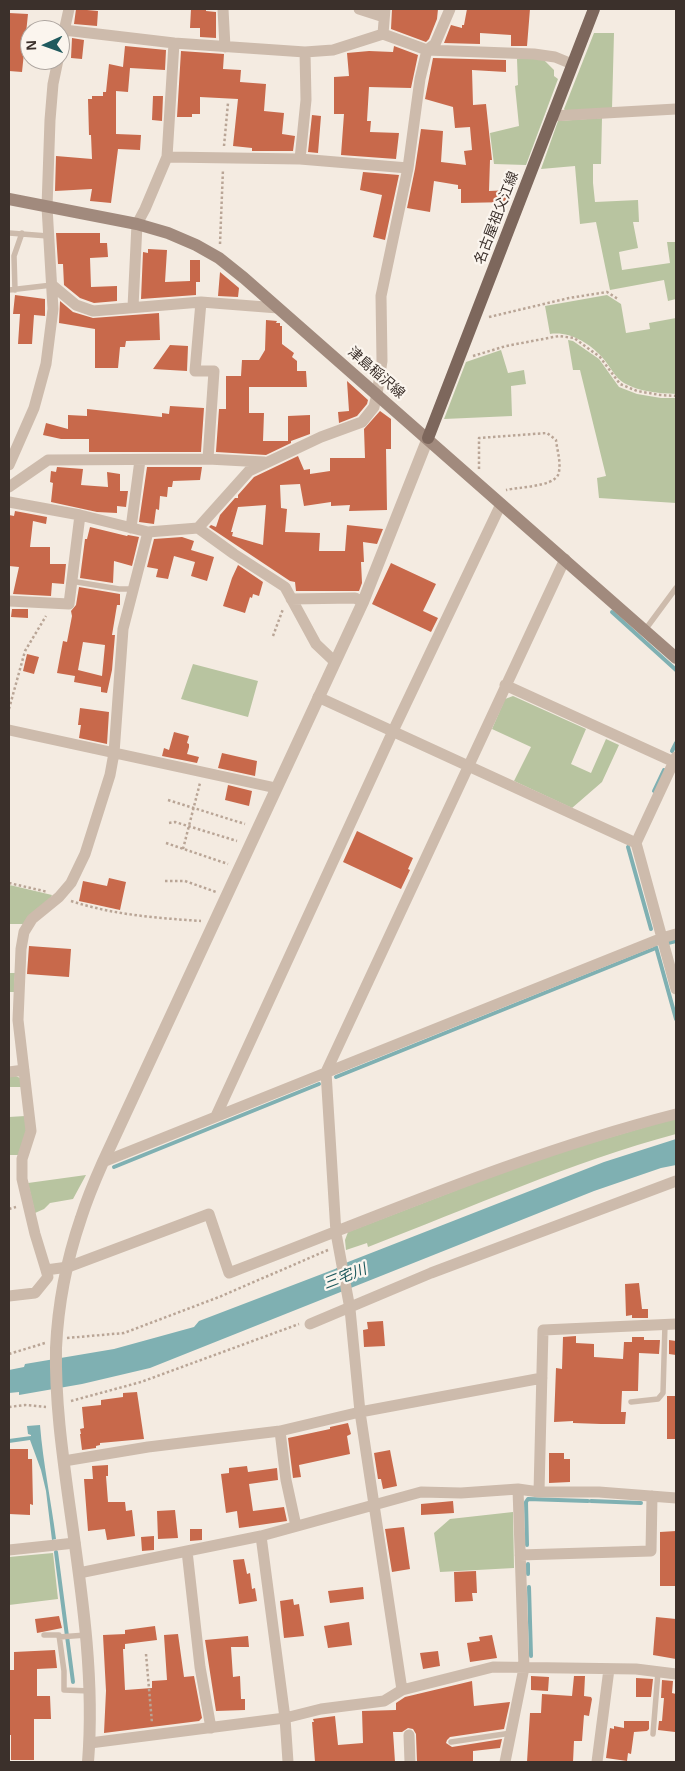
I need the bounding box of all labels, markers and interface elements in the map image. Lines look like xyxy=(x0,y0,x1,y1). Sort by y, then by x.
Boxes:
north arrow xyxy=(20,20,70,70)
text: N xyxy=(23,40,39,51)
street label: 名古屋祖父江線 xyxy=(472,169,522,267)
street label: 津島稲沢線 xyxy=(344,344,408,402)
water label: 三宅川 xyxy=(321,1261,369,1293)

